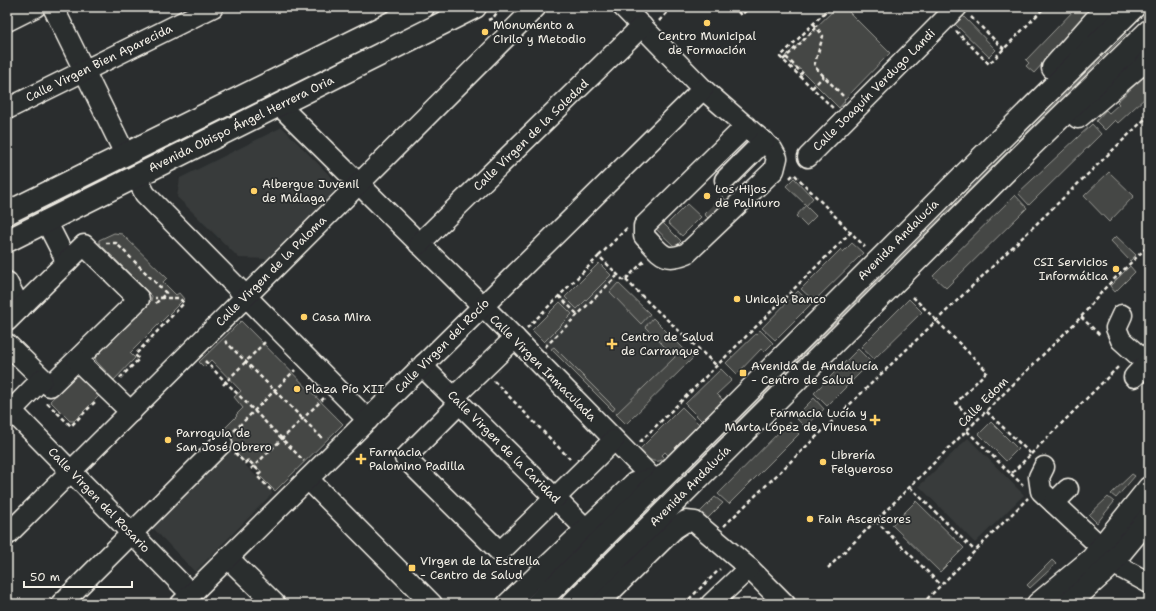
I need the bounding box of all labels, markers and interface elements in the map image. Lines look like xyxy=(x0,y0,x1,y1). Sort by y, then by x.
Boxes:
place label: Monumento a Cirilo y Metodio xyxy=(493,17,586,47)
marker: Centro Municipal de Formación xyxy=(702,18,712,28)
street label: Calle Virgen Bien Aparecida xyxy=(23,20,176,106)
street label: Calle Joaquín Verdugo Landi xyxy=(809,25,939,155)
marker: Monumento a Cirilo y Metodio xyxy=(480,27,490,37)
place label: Centro Municipal de Formación xyxy=(658,28,756,58)
street label: Avenida Obispo Ángel Herrera Oria xyxy=(146,72,337,176)
street label: Calle Virgen de la Soledad xyxy=(470,75,592,194)
place label: Albergue Juvenil de Málaga xyxy=(262,176,360,206)
place label: Los Hijos de Palinuro xyxy=(715,181,780,211)
marker: Albergue Juvenil de Málaga xyxy=(249,186,259,196)
marker: Los Hijos de Palinuro xyxy=(702,191,712,201)
street label: Avenida Andalucía xyxy=(854,196,942,284)
street label: Calle Virgen de la Paloma xyxy=(212,212,330,330)
place label: CSI Servicios Informática xyxy=(1033,254,1109,284)
marker: CSI Servicios Informática xyxy=(1111,264,1121,274)
place label: Unicaja Banco xyxy=(745,291,826,307)
marker: Unicaja Banco xyxy=(732,294,742,304)
street label: Calle Virgen del Rocío xyxy=(391,295,493,397)
place label: Casa Mira xyxy=(312,309,372,325)
street label: Calle Virgen Inmaculada xyxy=(486,311,600,425)
marker: Casa Mira xyxy=(299,312,309,322)
place label: Centro de Salud de Carranque xyxy=(621,329,714,359)
marker: Centro de Salud de Carranque xyxy=(606,338,618,350)
place label: Avenida de Andalucía - Centro de Salud xyxy=(751,358,879,388)
marker: Avenida de Andalucía - Centro de Salud xyxy=(738,368,748,378)
street label: Calle Edom xyxy=(954,373,1012,431)
place label: Plaza Pío XII xyxy=(305,381,385,397)
marker: Plaza Pío XII xyxy=(292,384,302,394)
street label: Calle Virgen de la Caridad xyxy=(444,387,564,507)
place label: Farmacia Lucía y Marta López de Vinuesa xyxy=(725,405,868,435)
marker: Farmacia Lucía y Marta López de Vinuesa xyxy=(870,415,880,425)
place label: Parroquia de San José Obrero xyxy=(176,425,272,455)
marker: Parroquia de San José Obrero xyxy=(163,435,173,445)
street label: Avenida Andalucía xyxy=(646,442,734,530)
street label: Calle Virgen del Rosario xyxy=(45,444,153,556)
place label: Farmacia Palomino Padilla xyxy=(369,444,465,474)
place label: Librería Felgueroso xyxy=(831,447,893,477)
marker: Farmacia Palomino Padilla xyxy=(356,454,366,464)
marker: Librería Felgueroso xyxy=(818,457,828,467)
place label: Fain Ascensores xyxy=(818,511,911,527)
marker: Fain Ascensores xyxy=(805,514,815,524)
place label: Virgen de la Estrella - Centro de Salud xyxy=(420,553,540,583)
scale bar xyxy=(24,563,132,589)
marker: Virgen de la Estrella - Centro de Salud xyxy=(407,563,417,573)
text: 50 m xyxy=(30,569,60,585)

